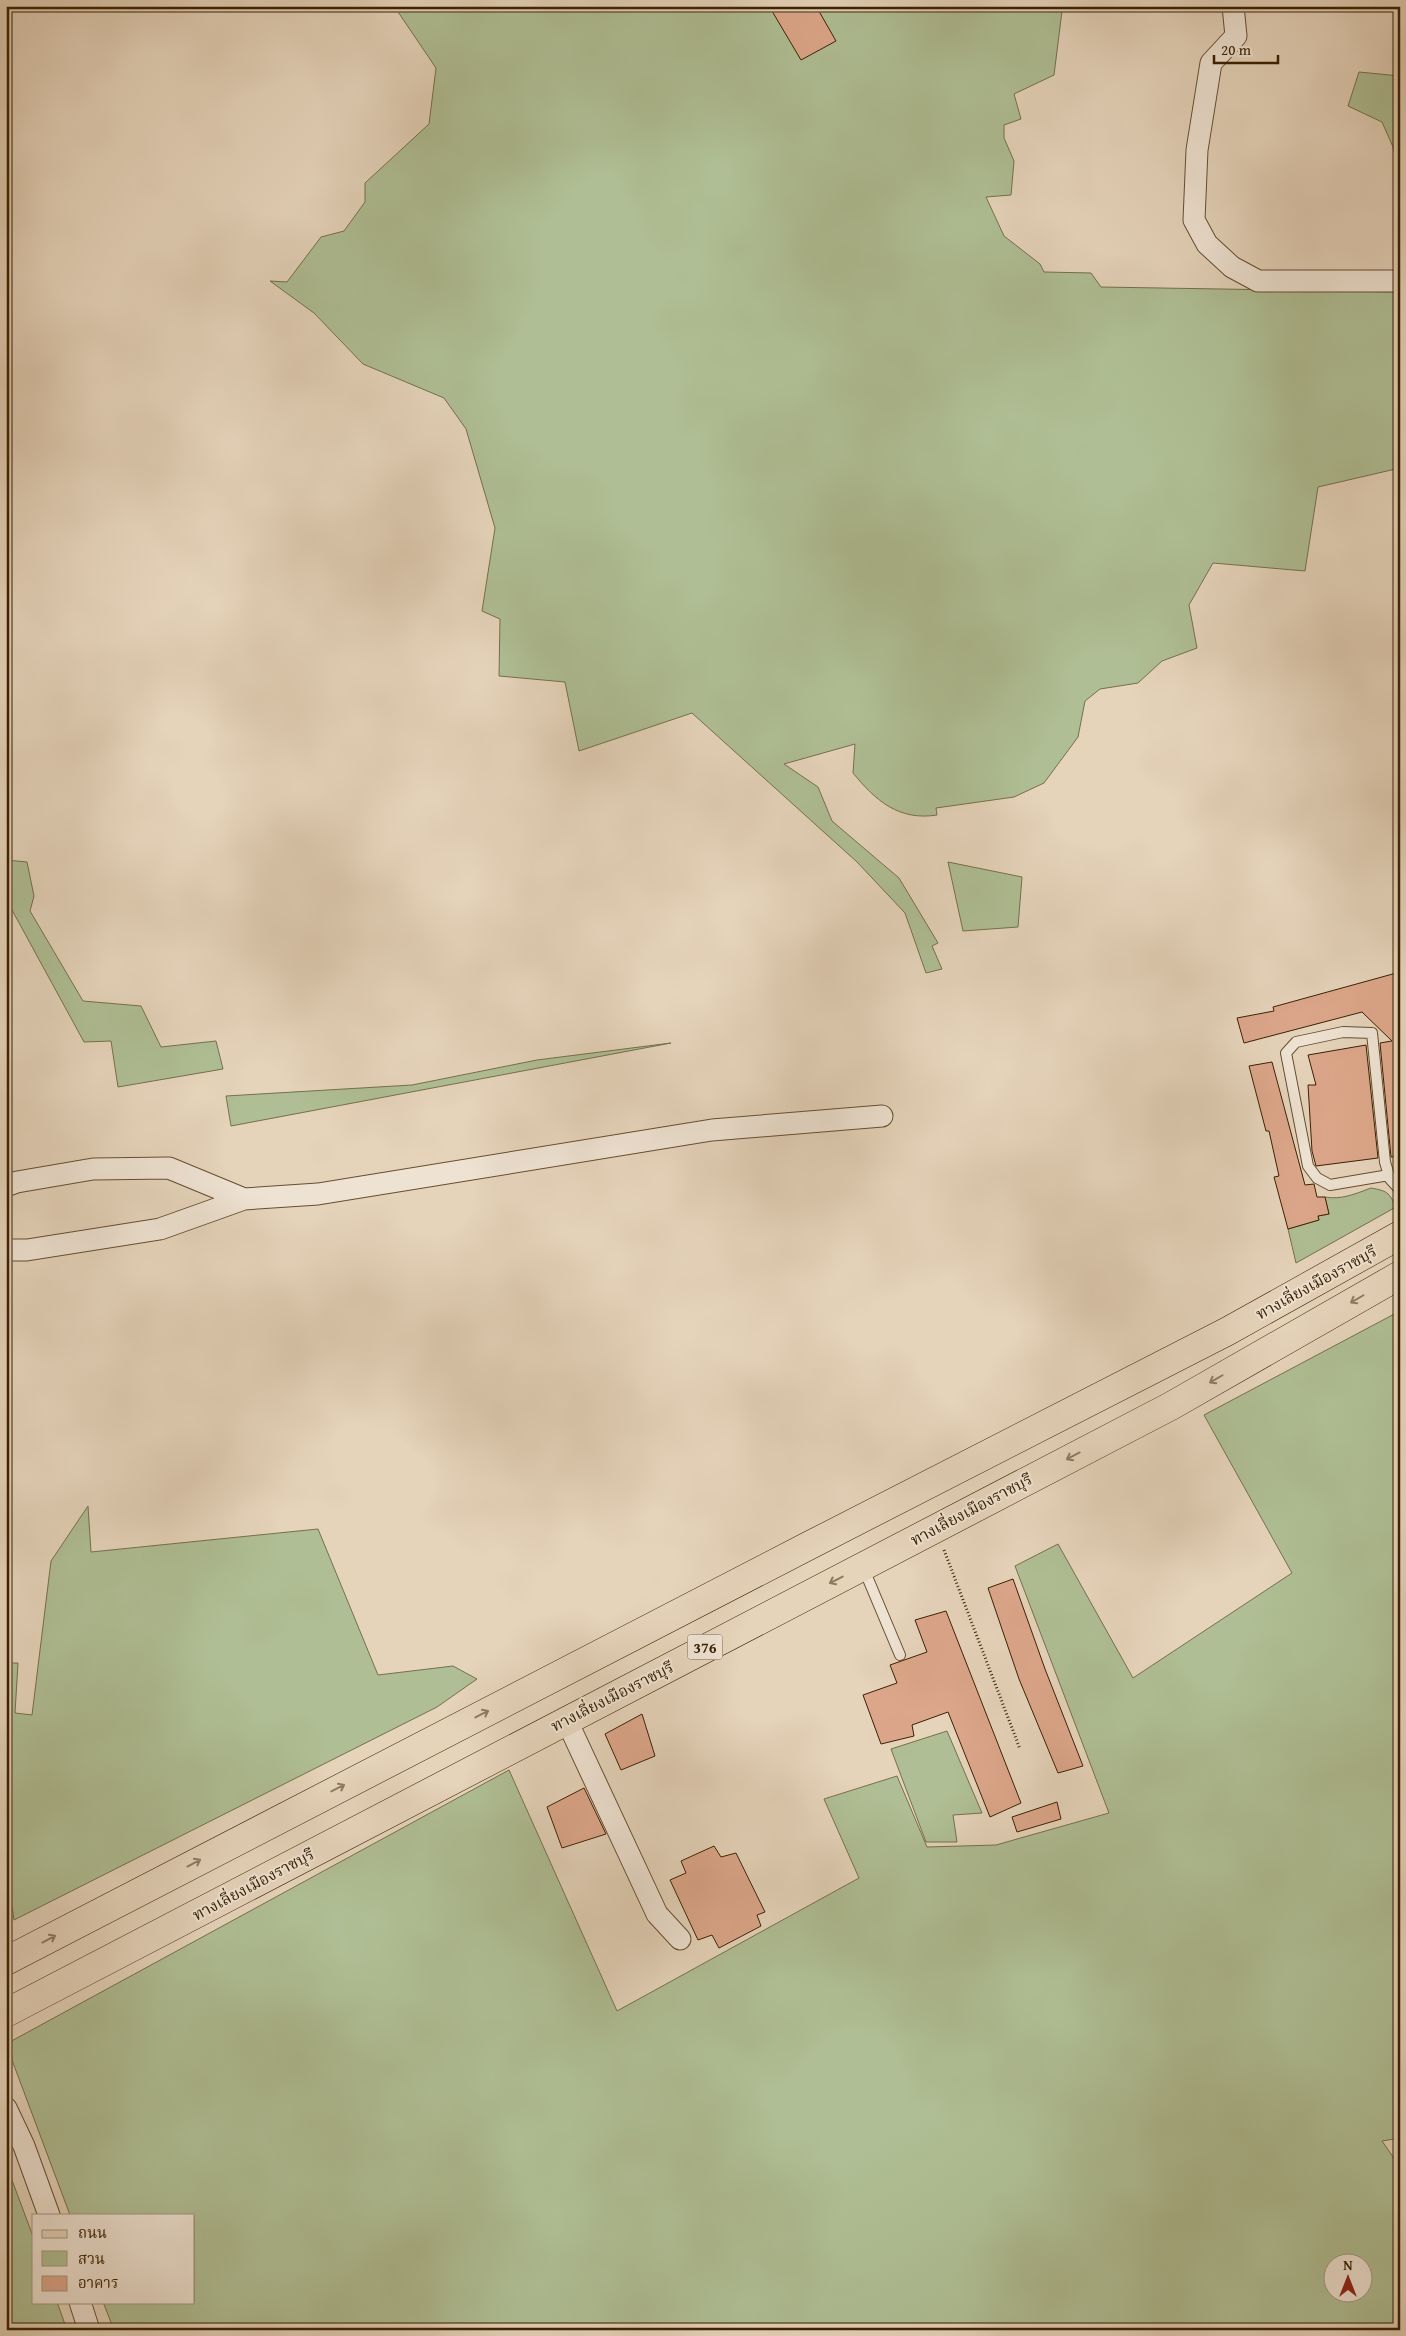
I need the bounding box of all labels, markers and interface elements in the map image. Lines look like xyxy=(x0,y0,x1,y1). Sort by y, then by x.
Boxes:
scale bar xyxy=(1214,32,1277,64)
text: 20 m xyxy=(1221,39,1252,60)
street label: ทางเลี่ยงเมืองราชบุรี xyxy=(1251,1239,1381,1325)
one-way arrow xyxy=(1350,1294,1365,1304)
one-way arrow xyxy=(1210,1375,1224,1385)
one-way arrow xyxy=(1066,1452,1081,1461)
street label: ทางเลี่ยงเมืองราชบุรี xyxy=(906,1467,1036,1551)
one-way arrow xyxy=(829,1576,844,1585)
road number: 376 xyxy=(688,1634,722,1660)
street label: ทางเลี่ยงเมืองราชบุรี xyxy=(546,1655,678,1737)
one-way arrow xyxy=(474,1709,489,1718)
one-way arrow xyxy=(330,1783,345,1793)
street label: ทางเลี่ยงเมืองราชบุรี xyxy=(188,1842,318,1926)
one-way arrow xyxy=(186,1858,201,1868)
one-way arrow xyxy=(42,1934,57,1944)
legend xyxy=(32,2214,195,2304)
text: ถนน xyxy=(78,2222,107,2243)
text: สวน xyxy=(78,2248,105,2269)
north arrow xyxy=(1324,2254,1374,2304)
text: N xyxy=(1343,2255,1353,2275)
text: อาคาร xyxy=(78,2272,118,2293)

